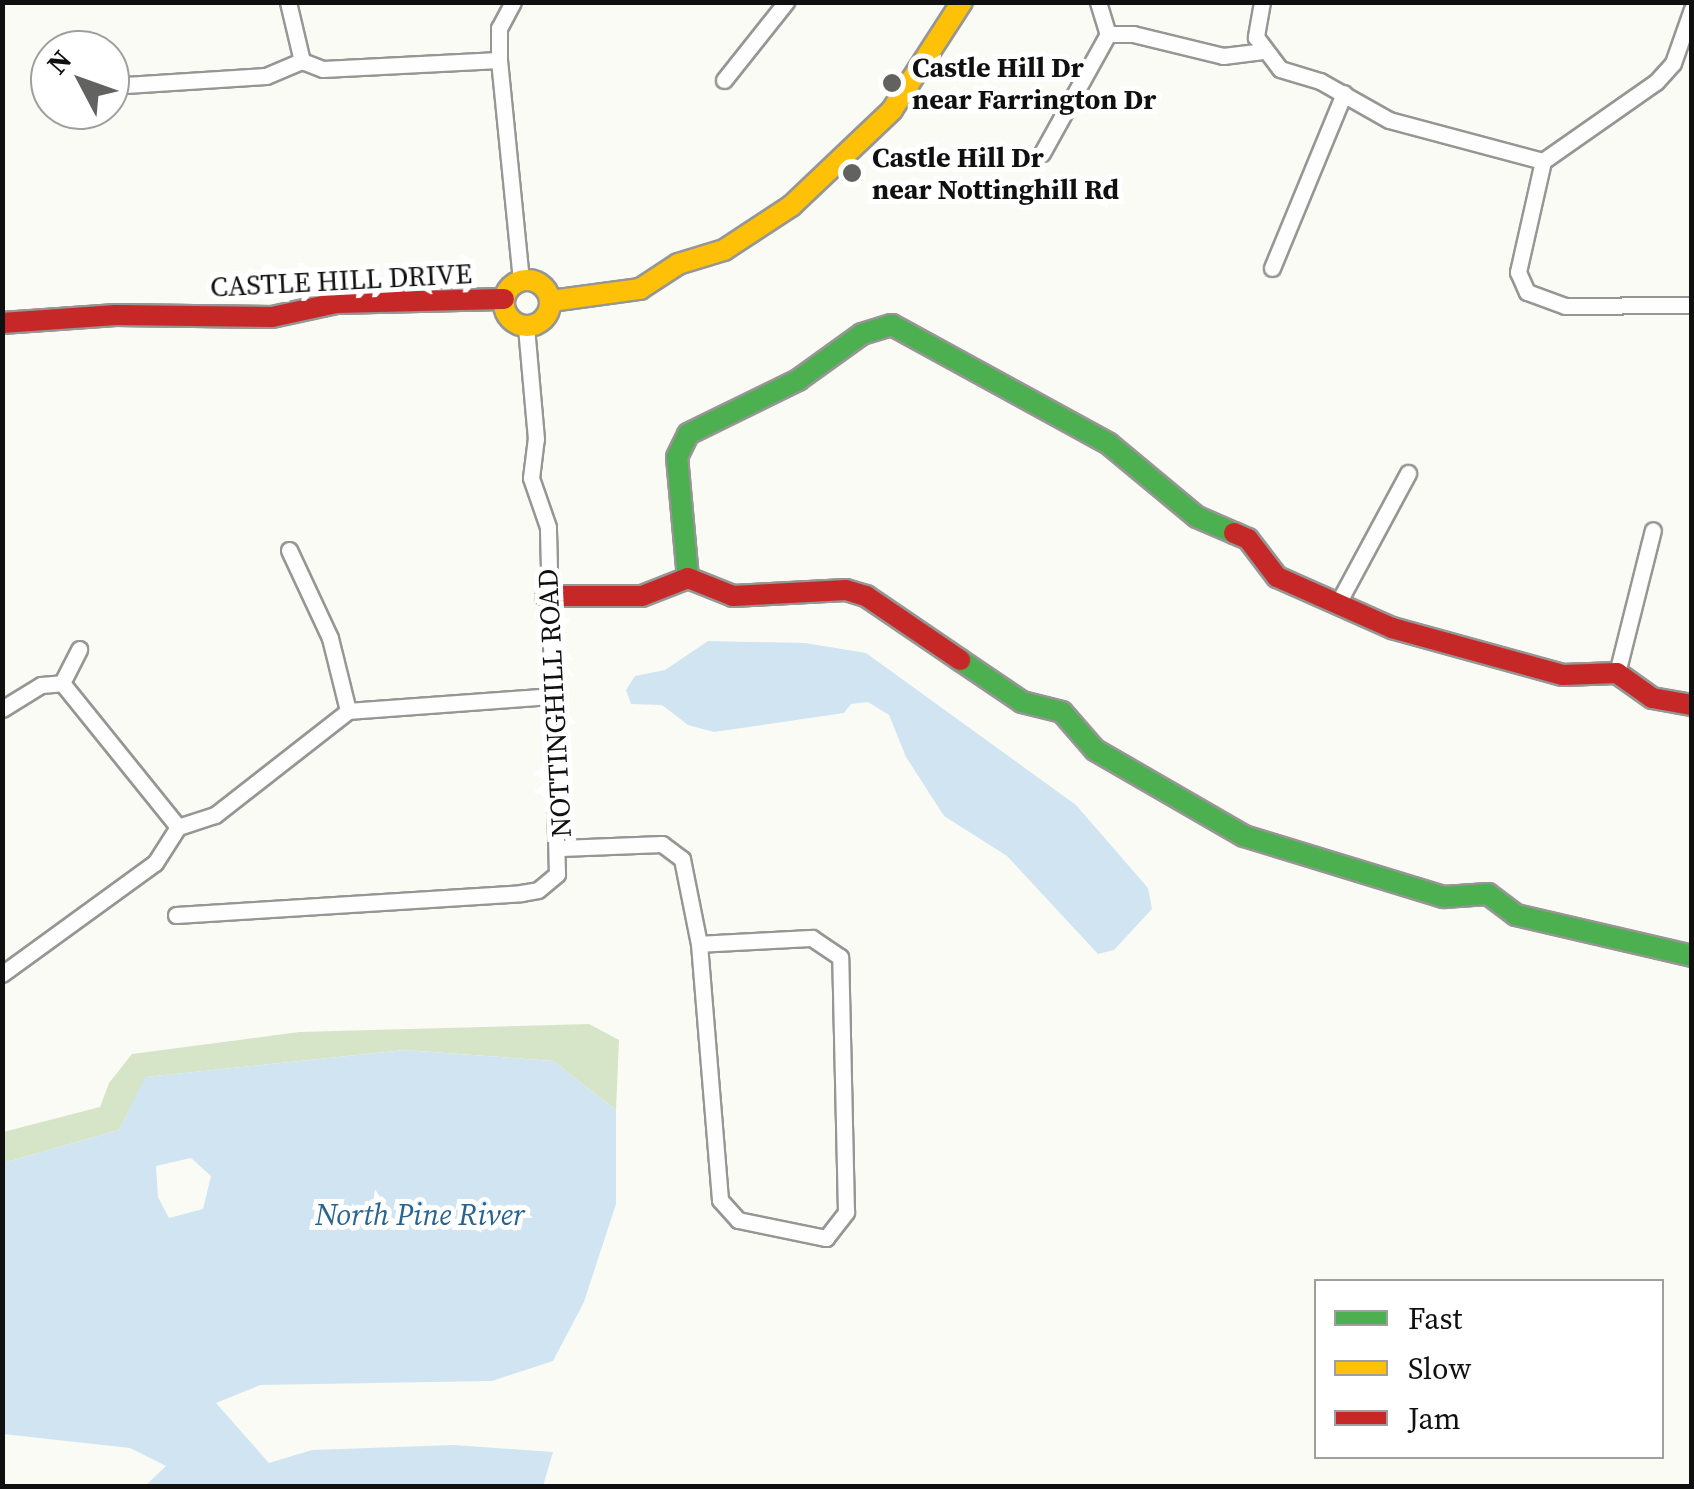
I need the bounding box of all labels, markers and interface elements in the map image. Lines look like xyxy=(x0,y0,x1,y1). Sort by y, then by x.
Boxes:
north arrow xyxy=(30,30,130,130)
text: N xyxy=(38,41,80,82)
place label: Castle Hill Dr near Farrington Dr xyxy=(912,50,1156,116)
marker: Castle Hill Dr near Farrington Dr xyxy=(881,72,903,94)
place label: Castle Hill Dr near Nottinghill Rd xyxy=(872,140,1119,206)
marker: Castle Hill Dr near Nottinghill Rd xyxy=(841,162,863,184)
street label: CASTLE HILL DRIVE xyxy=(209,256,473,304)
street label: NOTTINGHILL ROAD xyxy=(530,568,578,838)
water label: North Pine River xyxy=(315,1197,525,1233)
legend xyxy=(1314,1279,1664,1459)
text: Fast xyxy=(1408,1298,1462,1339)
text: Slow xyxy=(1408,1348,1471,1389)
text: Jam xyxy=(1408,1398,1461,1439)

